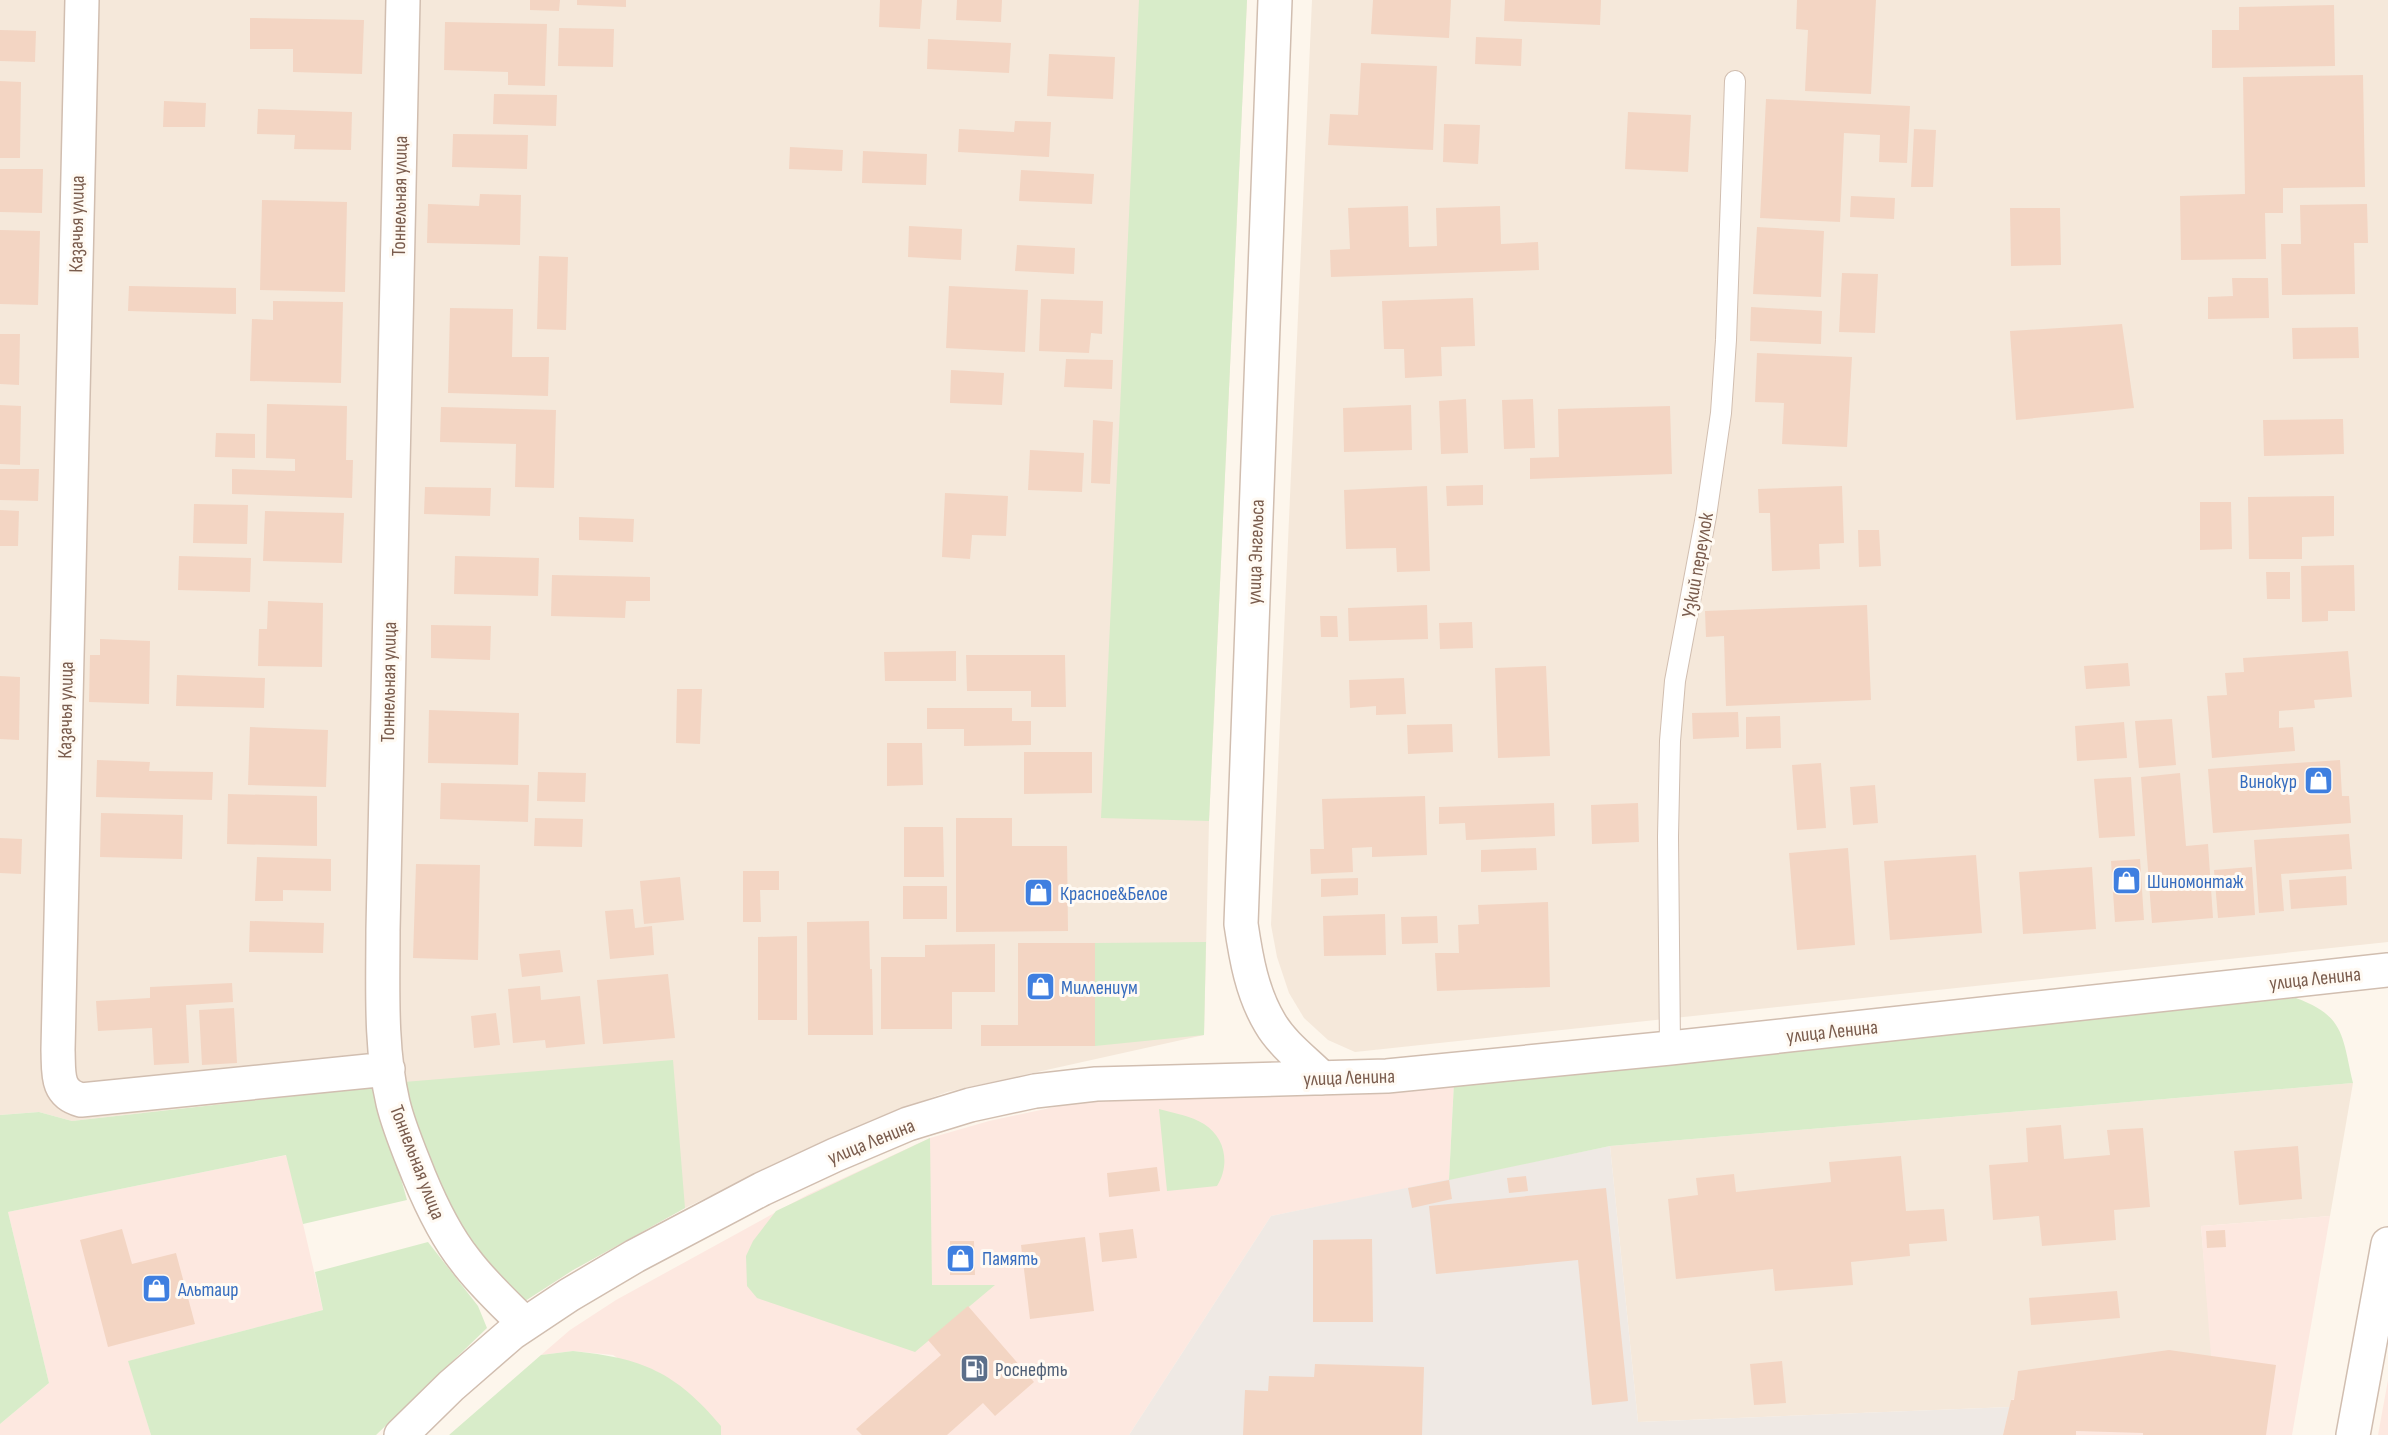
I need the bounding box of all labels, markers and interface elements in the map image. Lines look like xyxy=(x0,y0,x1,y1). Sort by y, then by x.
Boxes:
street label: Тоннельная улица xyxy=(387,135,413,257)
street label: Казачья улица xyxy=(64,175,90,273)
street label: улица Энгельса xyxy=(1242,499,1270,605)
street label: Узкий переулок xyxy=(1677,510,1719,619)
street label: Тоннельная улица xyxy=(376,621,402,743)
street label: Казачья улица xyxy=(53,661,79,759)
shop icon: Винокур xyxy=(2302,765,2334,797)
place label: Винокур xyxy=(2240,770,2297,794)
shop icon: Шиномонтаж xyxy=(2110,865,2142,897)
place label: Шиномонтаж xyxy=(2147,870,2244,894)
shop icon: Красное&Белое xyxy=(1023,877,1055,909)
place label: Красное&Белое xyxy=(1060,882,1168,906)
street label: улица Ленина xyxy=(2268,962,2362,996)
shop icon: Миллениум xyxy=(1024,971,1056,1003)
place label: Миллениум xyxy=(1061,976,1138,1000)
street label: улица Ленина xyxy=(1785,1015,1879,1049)
street label: улица Ленина xyxy=(1303,1064,1395,1092)
street label: Тоннельная улица xyxy=(384,1102,450,1223)
street label: улица Ленина xyxy=(824,1114,918,1170)
shop icon: Память xyxy=(945,1242,977,1274)
place label: Память xyxy=(982,1247,1038,1271)
shop icon: Альтаир xyxy=(141,1273,173,1305)
place label: Альтаир xyxy=(177,1278,239,1302)
fuel station icon: Роснефть xyxy=(958,1353,990,1385)
place label: Роснефть xyxy=(995,1358,1068,1382)

